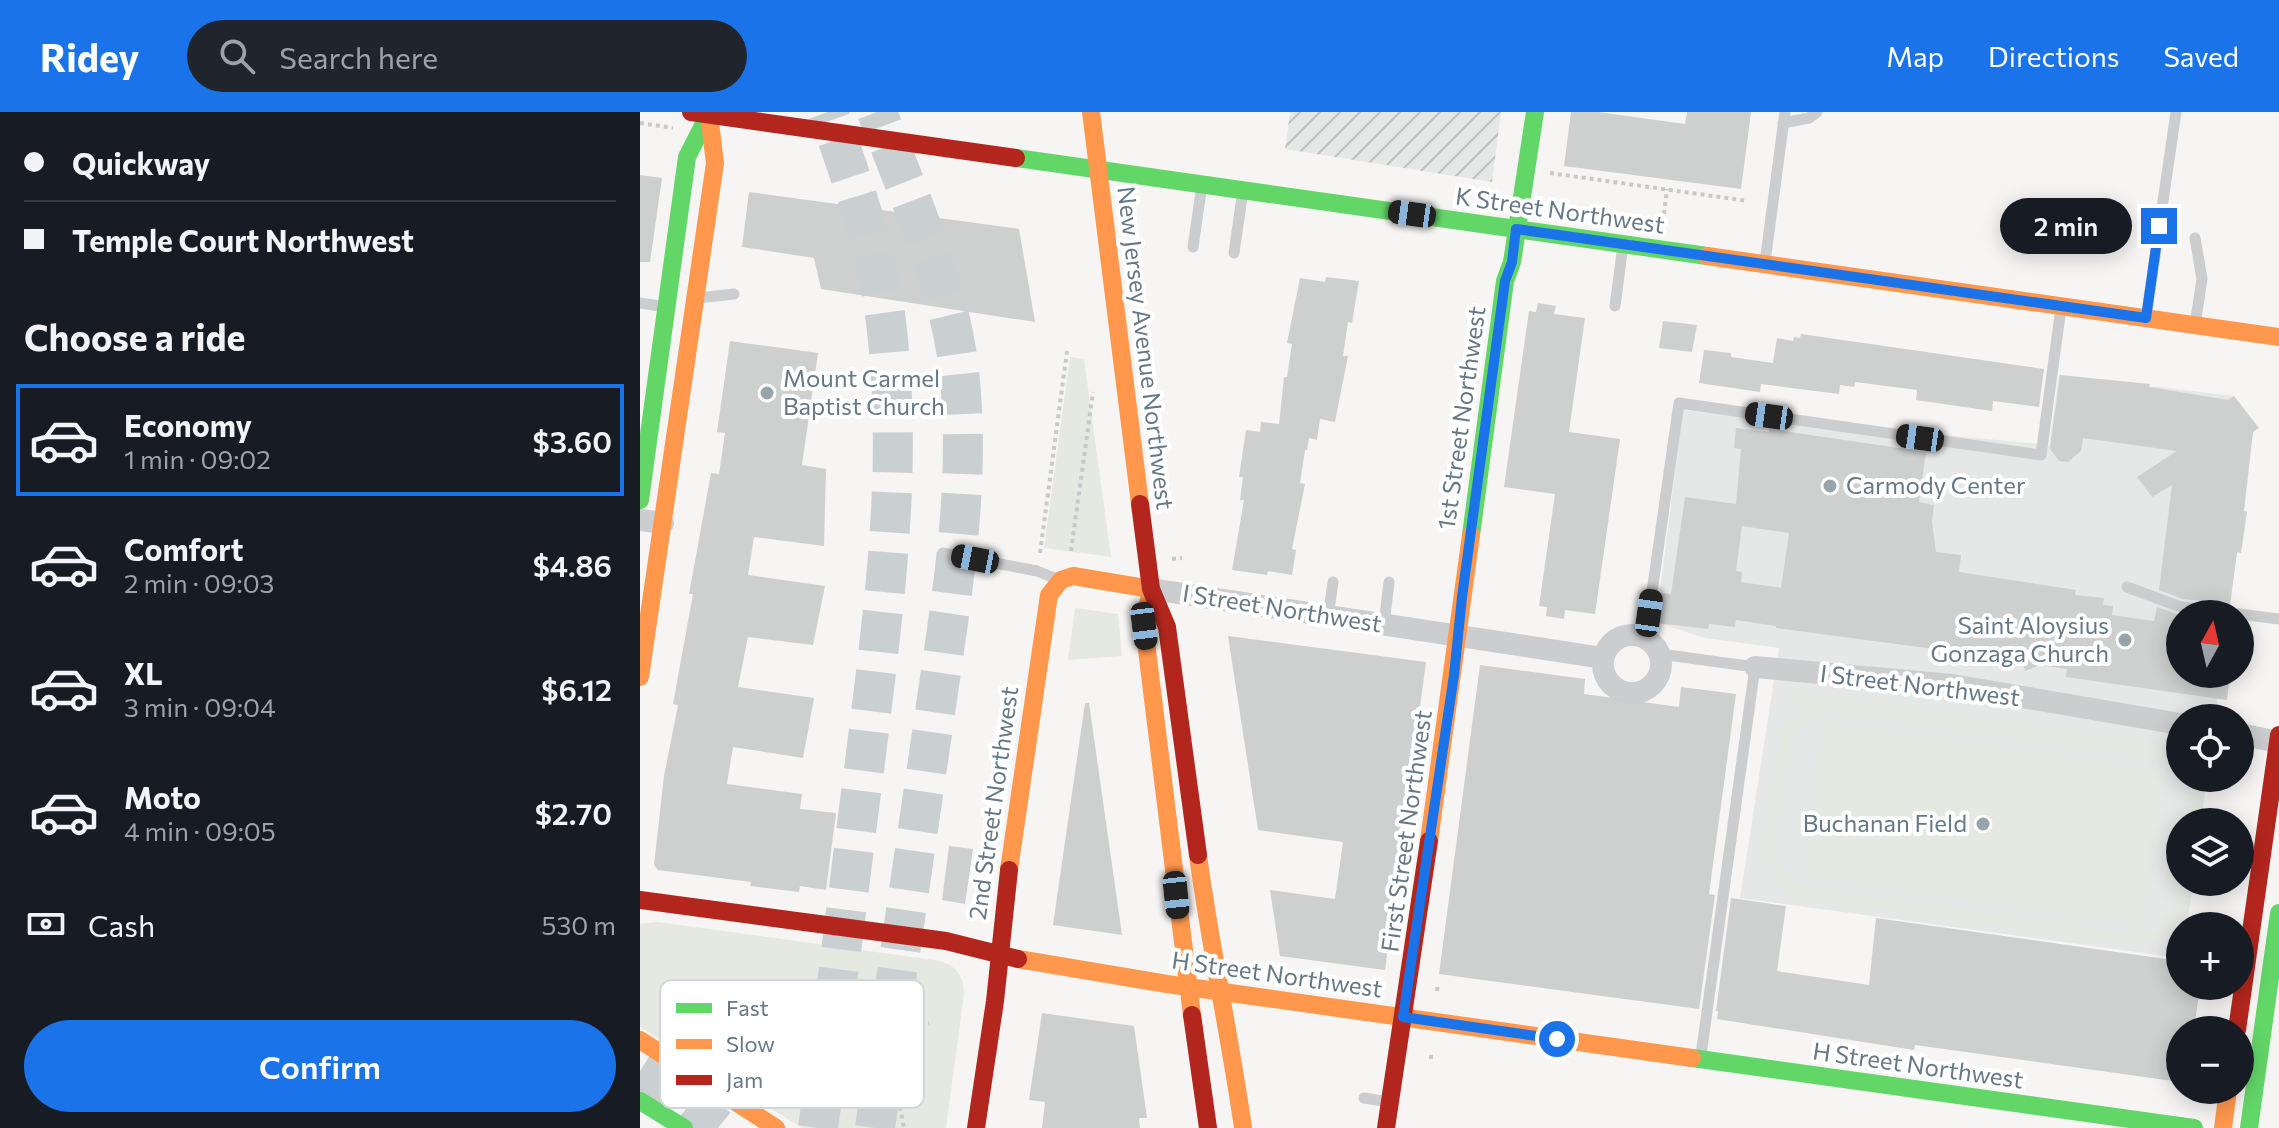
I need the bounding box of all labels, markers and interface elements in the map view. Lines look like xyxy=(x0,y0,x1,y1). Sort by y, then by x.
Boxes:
search box xyxy=(187,20,747,92)
text: Ridey xyxy=(40,33,139,80)
icon: search xyxy=(215,34,259,78)
text: Search here xyxy=(279,38,438,75)
text: Map xyxy=(1886,39,1944,73)
text: Directions xyxy=(1988,39,2119,73)
text: Saved xyxy=(2163,39,2239,73)
text: Quickway xyxy=(72,144,210,181)
street label: K Street Northwest xyxy=(1454,180,1667,239)
street label: New Jersey Avenue Northwest xyxy=(1112,185,1181,511)
callout: 2 min xyxy=(1999,198,2131,254)
car xyxy=(1387,199,1437,229)
route end xyxy=(2141,208,2177,244)
text: 2 min xyxy=(2034,210,2098,241)
text: Temple Court Northwest xyxy=(72,221,414,258)
street label: 1st Street Northwest xyxy=(1430,304,1491,531)
text: Choose a ride xyxy=(24,314,245,358)
place label: Mount Carmel Baptist Church xyxy=(783,363,945,420)
marker: Mount Carmel Baptist Church xyxy=(758,384,776,402)
car xyxy=(1744,401,1794,431)
icon: car xyxy=(28,404,100,476)
text: Economy xyxy=(124,406,252,443)
text: $3.60 xyxy=(533,422,612,459)
car xyxy=(1895,423,1945,453)
text: 1 min · 09:02 xyxy=(124,443,271,474)
place label: Carmody Center xyxy=(1846,470,2026,499)
marker: Carmody Center xyxy=(1821,477,1839,495)
icon: car xyxy=(28,528,100,600)
text: Comfort xyxy=(124,530,243,567)
car xyxy=(949,543,1001,575)
text: $4.86 xyxy=(533,546,612,583)
text: 2 min · 09:03 xyxy=(124,567,274,598)
street label: I Street Northwest xyxy=(1181,577,1384,638)
car xyxy=(1634,588,1664,638)
north arrow xyxy=(2166,600,2254,688)
map controls xyxy=(2166,600,2254,1104)
car xyxy=(1129,601,1159,651)
place label: Saint Aloysius Gonzaga Church xyxy=(1930,610,2109,667)
marker: Saint Aloysius Gonzaga Church xyxy=(2116,631,2134,649)
icon: car xyxy=(28,652,100,724)
text: XL xyxy=(124,654,163,691)
street label: I Street Northwest xyxy=(1819,658,2022,711)
text: $6.12 xyxy=(541,670,612,707)
street label: 2nd Street Northwest xyxy=(962,684,1023,921)
text: 3 min · 09:04 xyxy=(124,691,276,722)
button: locate xyxy=(2166,704,2254,792)
street label: First Street Northwest xyxy=(1374,708,1437,954)
icon: car xyxy=(28,776,100,848)
text: Moto xyxy=(124,778,201,815)
text: $2.70 xyxy=(535,794,612,831)
place label: Buchanan Field xyxy=(1803,808,1967,837)
button: layers xyxy=(2166,808,2254,896)
text: 4 min · 09:05 xyxy=(124,815,276,846)
marker: Buchanan Field xyxy=(1974,815,1992,833)
car xyxy=(1162,870,1190,920)
icon: cash xyxy=(24,902,68,946)
text: Cash xyxy=(88,906,155,943)
text: 530 m xyxy=(542,909,616,940)
button: + xyxy=(2166,912,2254,1000)
street label: H Street Northwest xyxy=(1170,944,1385,1003)
legend xyxy=(660,980,924,1108)
text: Fast xyxy=(726,994,769,1021)
button: − xyxy=(2166,1016,2254,1104)
button: Confirm xyxy=(24,1020,616,1112)
route start xyxy=(1539,1021,1575,1057)
text: Slow xyxy=(726,1030,775,1057)
street label: H Street Northwest xyxy=(1811,1035,2026,1094)
text: Jam xyxy=(726,1066,763,1093)

